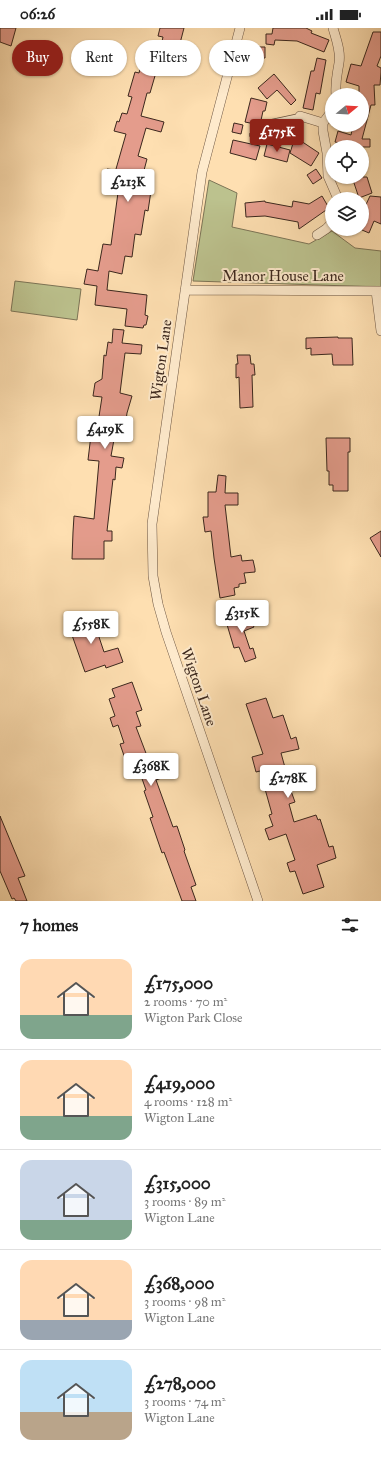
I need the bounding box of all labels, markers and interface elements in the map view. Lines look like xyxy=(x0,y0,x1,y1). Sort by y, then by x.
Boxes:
text: 06:26 xyxy=(20,5,55,23)
chip: Buy xyxy=(12,40,63,76)
chip: Rent xyxy=(71,40,127,76)
chip: Filters xyxy=(135,40,201,76)
chip: New xyxy=(209,40,264,76)
north arrow xyxy=(325,88,369,132)
map controls xyxy=(325,88,369,236)
pin: £175K xyxy=(249,119,305,153)
text: £175K xyxy=(259,124,295,140)
button: locate xyxy=(325,140,369,184)
pin: £213K xyxy=(100,169,156,203)
text: £213K xyxy=(110,174,146,190)
button: layers xyxy=(325,192,369,236)
street label: Manor House Lane xyxy=(222,267,344,285)
street label: Wigton Lane xyxy=(146,318,176,402)
pin: £419K xyxy=(77,416,133,450)
text: £419K xyxy=(86,421,124,437)
pin: £315K xyxy=(214,600,270,634)
text: £315K xyxy=(225,605,259,621)
pin: £558K xyxy=(63,611,119,645)
text: £558K xyxy=(72,616,110,632)
street label: Wigton Lane xyxy=(177,646,221,728)
pin: £368K xyxy=(123,753,179,787)
text: £368K xyxy=(132,758,170,774)
pin: £278K xyxy=(260,765,316,799)
text: £278K xyxy=(269,770,307,786)
icon: filters xyxy=(339,914,361,936)
text: 7 homes xyxy=(20,915,78,936)
text: £175,000 xyxy=(144,973,213,994)
icon: home xyxy=(52,975,100,1023)
text: 2 rooms · 70 m² xyxy=(144,994,227,1010)
text: Wigton Park Close xyxy=(144,1010,243,1026)
text: £419,000 xyxy=(144,1073,215,1094)
icon: home xyxy=(52,1076,100,1124)
text: 4 rooms · 128 m² xyxy=(144,1094,232,1110)
text: Wigton Lane xyxy=(144,1110,215,1126)
text: £315,000 xyxy=(144,1173,211,1194)
icon: home xyxy=(52,1176,100,1224)
text: 3 rooms · 89 m² xyxy=(144,1194,226,1210)
text: Wigton Lane xyxy=(144,1210,215,1226)
text: £368,000 xyxy=(144,1273,214,1294)
icon: home xyxy=(52,1276,100,1324)
text: 3 rooms · 98 m² xyxy=(144,1294,226,1310)
text: Wigton Lane xyxy=(144,1310,215,1326)
text: £278,000 xyxy=(144,1373,216,1394)
icon: home xyxy=(52,1376,100,1424)
text: 3 rooms · 74 m² xyxy=(144,1394,226,1410)
text: Wigton Lane xyxy=(144,1410,215,1426)

